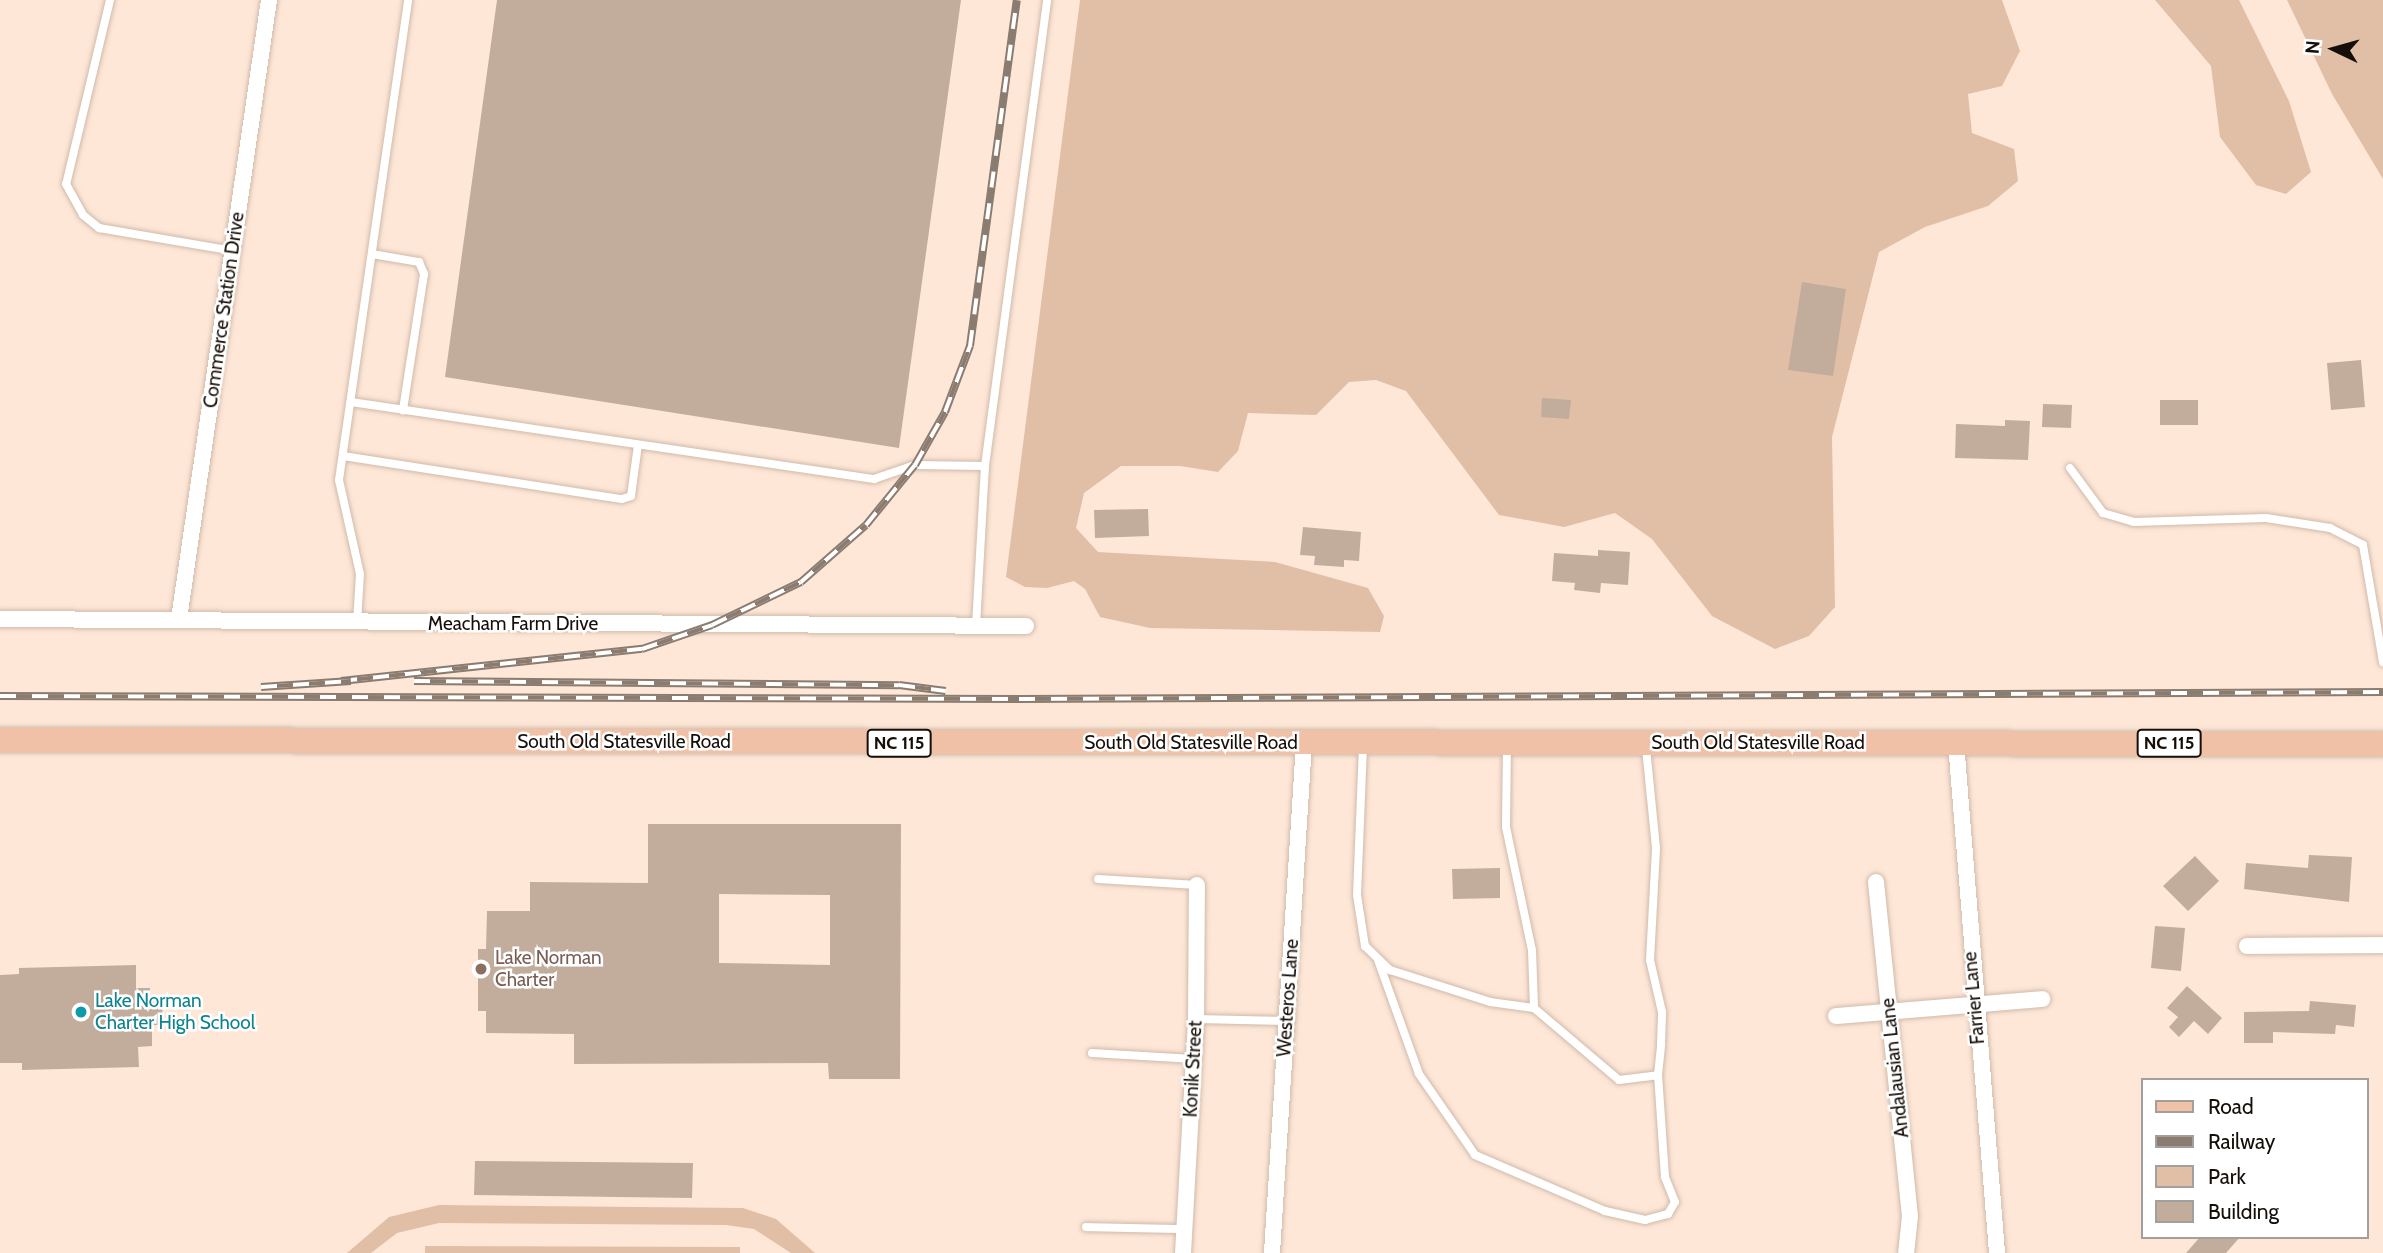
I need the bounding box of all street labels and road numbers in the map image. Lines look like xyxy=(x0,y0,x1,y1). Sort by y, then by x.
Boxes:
street label: Commerce Station Drive xyxy=(199,211,249,409)
street label: Meacham Farm Drive xyxy=(428,613,598,635)
road number: NC 115 xyxy=(866,728,932,758)
road number: NC 115 xyxy=(2136,728,2202,758)
street label: South Old Statesville Road xyxy=(517,731,731,753)
street label: South Old Statesville Road xyxy=(1084,732,1298,754)
street label: South Old Statesville Road xyxy=(1651,732,1865,754)
street label: Westeros Lane xyxy=(1273,938,1303,1058)
street label: Farrier Lane xyxy=(1959,951,1989,1045)
street label: Andalausian Lane xyxy=(1876,997,1914,1139)
street label: Konik Street xyxy=(1179,1020,1207,1118)

